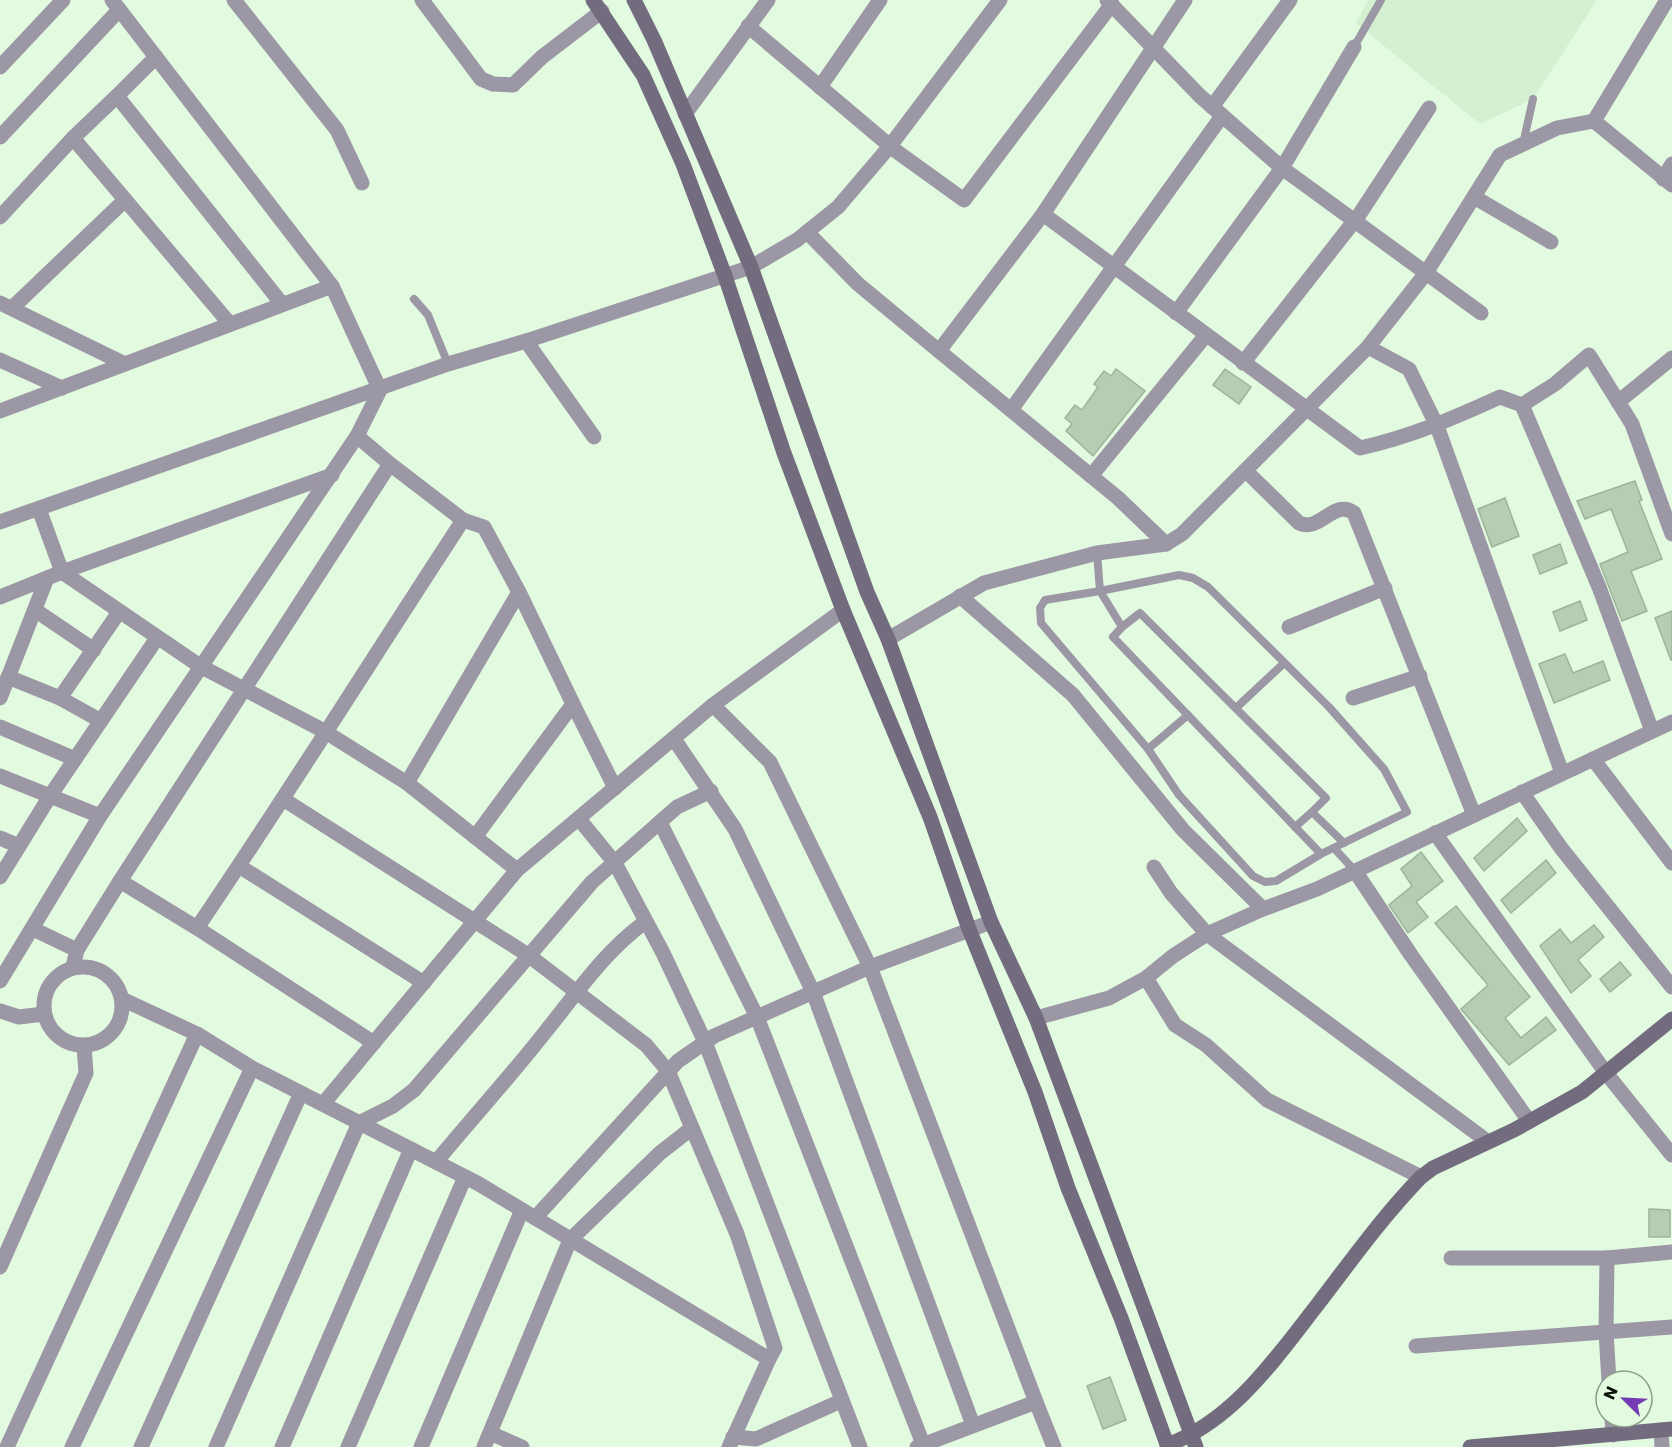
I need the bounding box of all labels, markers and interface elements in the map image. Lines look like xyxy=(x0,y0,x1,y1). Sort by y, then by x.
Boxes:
north arrow xyxy=(1594,1369,1654,1429)
text: N xyxy=(1598,1383,1624,1403)

